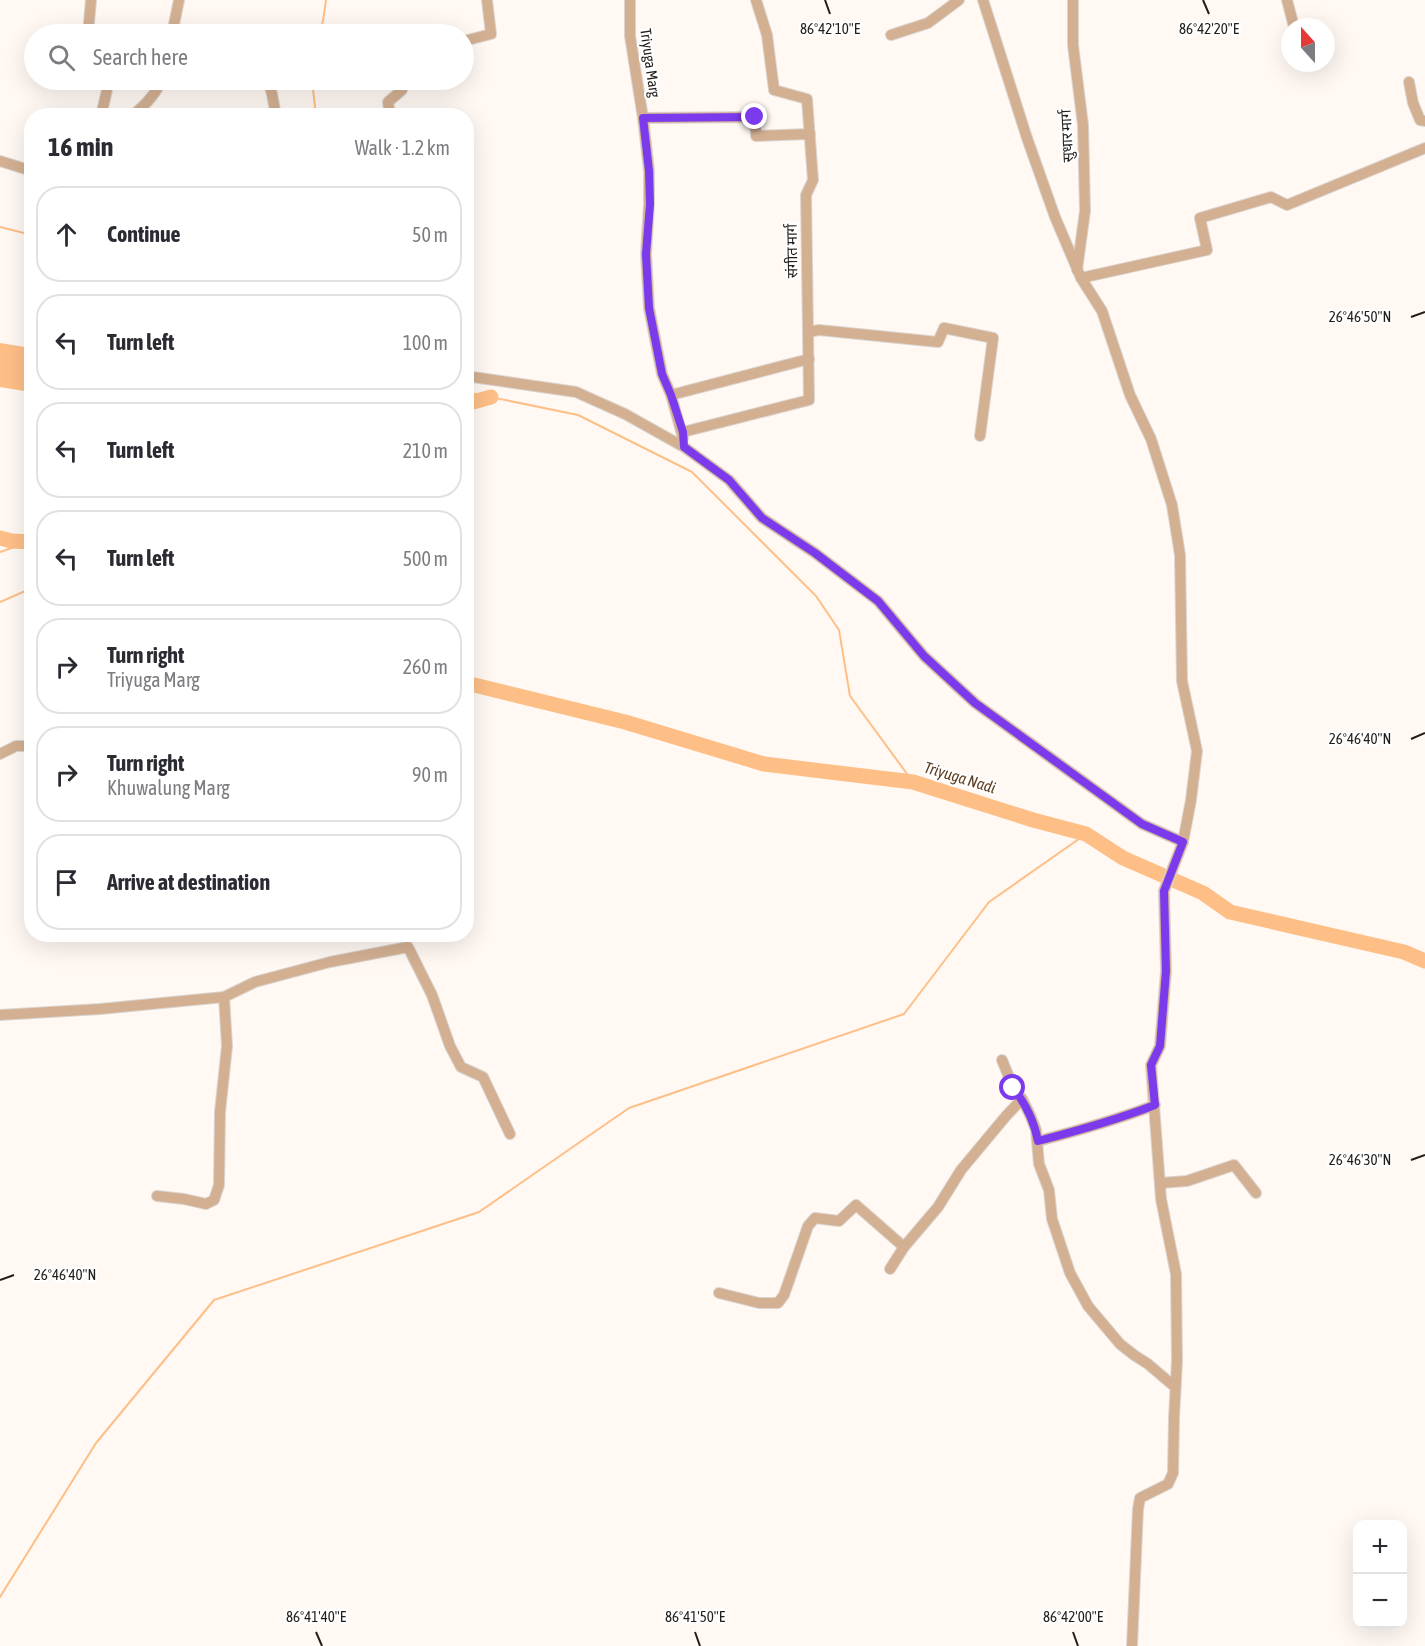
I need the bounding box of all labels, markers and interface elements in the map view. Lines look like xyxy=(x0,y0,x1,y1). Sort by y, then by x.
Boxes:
north arrow xyxy=(1281,18,1335,72)
text: 86°42'10"E xyxy=(800,20,861,37)
text: 86°42'20"E xyxy=(1179,20,1240,37)
search box xyxy=(24,24,474,90)
street label: Triyuga Marg xyxy=(637,27,664,99)
icon: search xyxy=(45,41,78,74)
text: Search here xyxy=(93,44,188,70)
route end xyxy=(741,103,767,129)
street label: सुधार मार्ग xyxy=(1057,108,1078,163)
text: 16 min xyxy=(48,132,113,162)
text: Walk · 1.2 km xyxy=(355,136,450,159)
icon: ahead xyxy=(50,218,83,251)
text: Continue xyxy=(107,221,181,247)
text: 50 m xyxy=(412,223,448,246)
street label: संगीत मार्ग xyxy=(783,223,800,278)
text: 26°46'50"N xyxy=(1329,308,1391,325)
icon: left xyxy=(50,326,83,359)
text: Turn left xyxy=(107,329,174,355)
text: 100 m xyxy=(403,331,448,354)
icon: left xyxy=(50,434,83,467)
text: Turn left xyxy=(107,437,174,463)
text: 210 m xyxy=(403,439,448,462)
icon: left xyxy=(50,542,83,575)
text: Turn left xyxy=(107,545,174,571)
text: 500 m xyxy=(403,547,448,570)
text: Turn right xyxy=(107,642,184,668)
icon: right xyxy=(50,650,83,683)
text: 260 m xyxy=(403,655,448,678)
text: Triyuga Marg xyxy=(107,668,200,691)
text: 26°46'40"N xyxy=(1329,730,1391,747)
text: Turn right xyxy=(107,750,184,776)
icon: right xyxy=(50,758,83,791)
water label: Triyuga Nadi xyxy=(922,758,998,797)
text: 90 m xyxy=(412,763,448,786)
text: Khuwalung Marg xyxy=(107,776,230,799)
icon: arrive xyxy=(50,866,83,899)
text: Arrive at destination xyxy=(107,869,270,895)
route start xyxy=(999,1074,1025,1100)
text: 26°46'30"N xyxy=(1329,1151,1391,1168)
text: 26°46'40"N xyxy=(34,1266,96,1283)
map controls xyxy=(1353,1520,1407,1628)
button: + xyxy=(1353,1520,1407,1574)
button: − xyxy=(1353,1574,1407,1628)
text: 86°41'40"E xyxy=(286,1608,347,1625)
text: 86°41'50"E xyxy=(665,1608,726,1625)
text: 86°42'00"E xyxy=(1043,1608,1104,1625)

